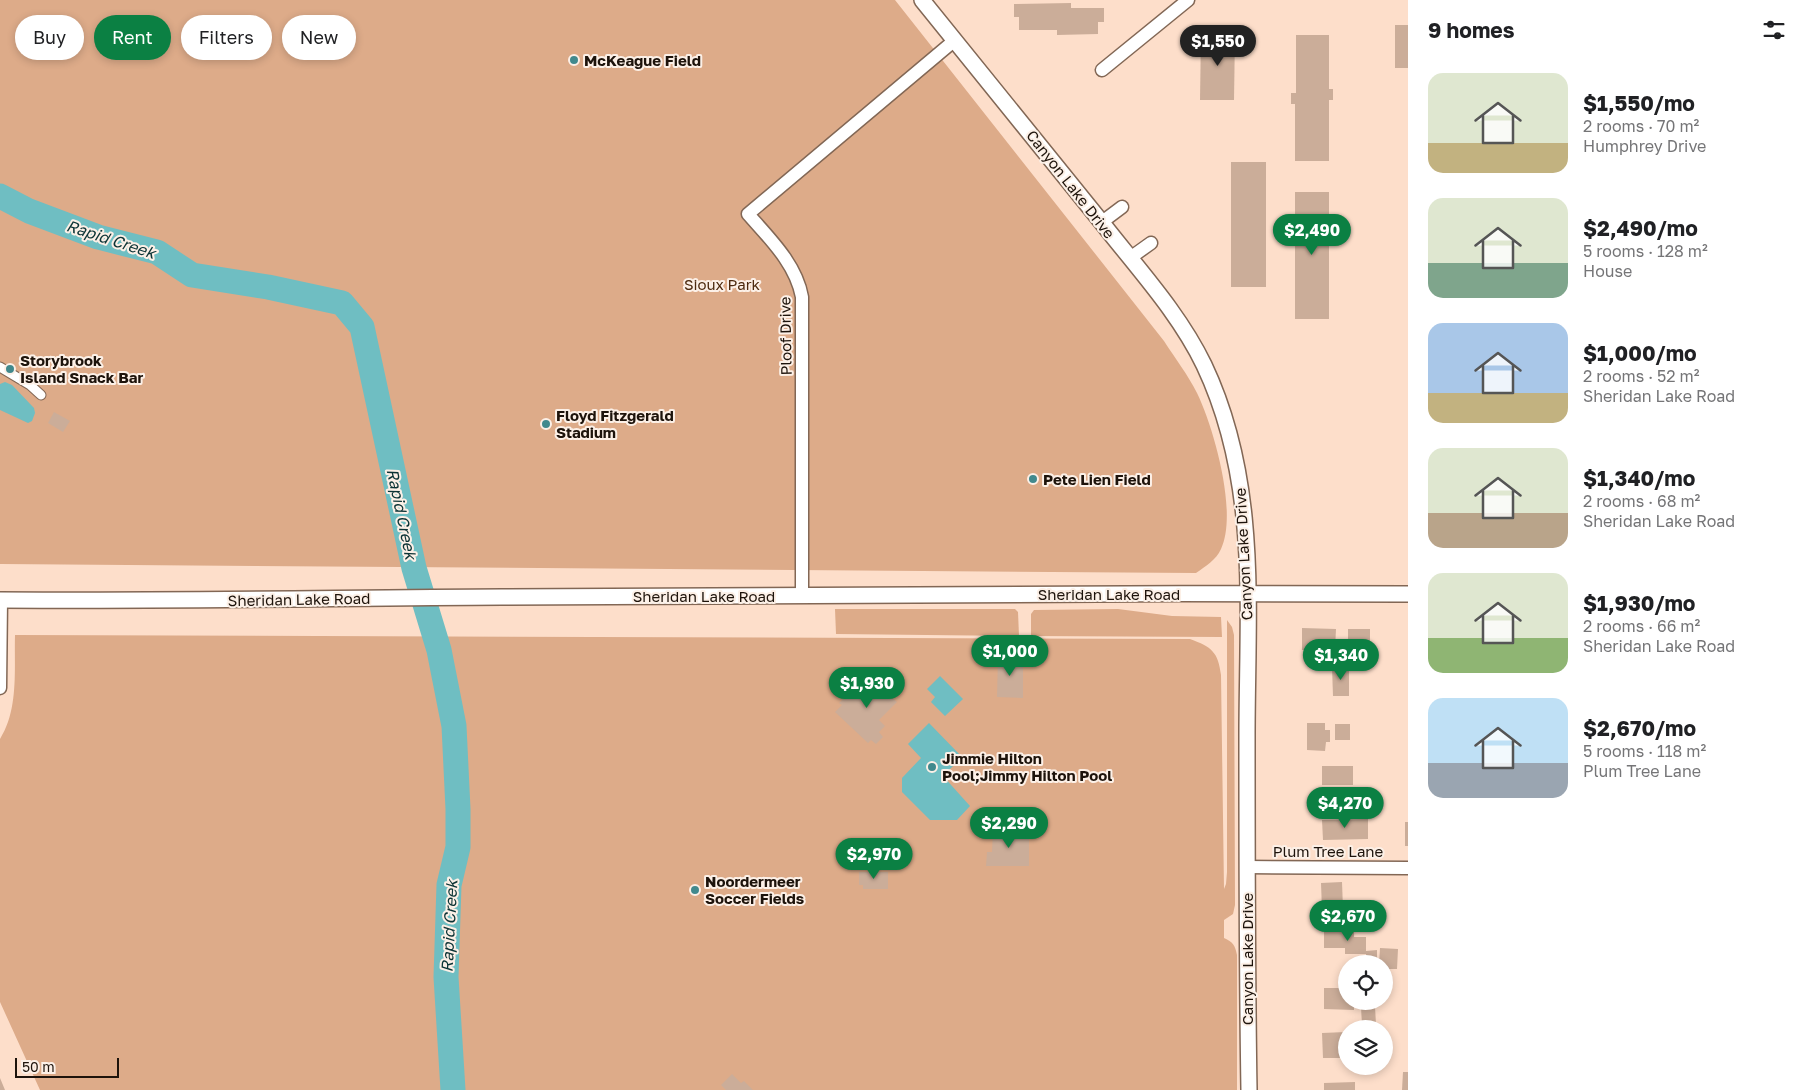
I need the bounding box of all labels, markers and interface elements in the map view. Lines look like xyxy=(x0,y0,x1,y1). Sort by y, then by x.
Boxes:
chip: Buy xyxy=(15,15,84,60)
chip: Rent xyxy=(94,15,171,60)
chip: Filters xyxy=(181,15,272,60)
chip: New xyxy=(282,15,356,60)
icon: filters xyxy=(1760,16,1788,44)
text: 9 homes xyxy=(1428,17,1514,43)
pin: $1,550 xyxy=(1177,24,1259,67)
text: $1,550 xyxy=(1191,31,1245,51)
place label: McKeague Field xyxy=(584,51,701,69)
marker: McKeague Field xyxy=(568,54,580,66)
text: $1,550/mo xyxy=(1583,90,1695,116)
icon: home xyxy=(1468,93,1528,153)
text: 2 rooms · 70 m² xyxy=(1583,116,1699,136)
street label: Canyon Lake Drive xyxy=(1023,126,1119,242)
text: Humphrey Drive xyxy=(1583,136,1706,156)
pin: $2,490 xyxy=(1271,214,1353,256)
water label: Rapid Creek xyxy=(64,215,160,263)
text: $2,490/mo xyxy=(1583,215,1698,241)
icon: home xyxy=(1468,218,1528,278)
text: $2,490 xyxy=(1284,220,1340,240)
text: 5 rooms · 128 m² xyxy=(1583,241,1708,261)
text: House xyxy=(1583,261,1632,281)
park label: Sioux Park xyxy=(684,275,761,293)
street label: Ploof Drive xyxy=(775,296,795,376)
text: $1,000/mo xyxy=(1583,340,1697,366)
icon: home xyxy=(1468,343,1528,403)
place label: Storybrook Island Snack Bar xyxy=(20,351,143,386)
marker: Storybrook Island Snack Bar xyxy=(4,363,16,375)
text: 2 rooms · 52 m² xyxy=(1583,366,1699,386)
text: Sheridan Lake Road xyxy=(1583,386,1735,406)
place label: Floyd Fitzgerald Stadium xyxy=(556,406,674,441)
marker: Floyd Fitzgerald Stadium xyxy=(540,418,552,430)
text: $1,340/mo xyxy=(1583,465,1695,491)
water label: Rapid Creek xyxy=(383,467,422,563)
icon: home xyxy=(1468,468,1528,528)
place label: Pete Lien Field xyxy=(1043,470,1151,488)
marker: Pete Lien Field xyxy=(1027,473,1039,485)
street label: Canyon Lake Drive xyxy=(1231,487,1255,621)
text: 2 rooms · 68 m² xyxy=(1583,491,1700,511)
text: Sheridan Lake Road xyxy=(1583,511,1735,531)
street label: Sheridan Lake Road xyxy=(1038,585,1180,603)
street label: Sheridan Lake Road xyxy=(633,587,775,605)
street label: Sheridan Lake Road xyxy=(228,589,370,609)
text: $1,930/mo xyxy=(1583,590,1695,616)
icon: home xyxy=(1468,593,1528,653)
text: 2 rooms · 66 m² xyxy=(1583,616,1700,636)
pin: $1,000 xyxy=(969,634,1051,677)
text: Sheridan Lake Road xyxy=(1583,636,1735,656)
pin: $1,340 xyxy=(1300,638,1382,681)
text: $1,000 xyxy=(982,641,1038,661)
text: $1,340 xyxy=(1314,645,1368,665)
pin: $1,930 xyxy=(826,666,908,709)
text: $1,930 xyxy=(840,673,894,693)
text: $2,670/mo xyxy=(1583,715,1696,741)
icon: home xyxy=(1468,718,1528,778)
text: 5 rooms · 118 m² xyxy=(1583,741,1706,761)
place label: Jimmie Hilton Pool;Jimmy Hilton Pool xyxy=(942,749,1112,784)
marker: Jimmie Hilton Pool;Jimmy Hilton Pool xyxy=(926,761,938,773)
text: Plum Tree Lane xyxy=(1583,761,1701,781)
pin: $4,270 xyxy=(1304,786,1386,829)
text: $4,270 xyxy=(1318,793,1372,813)
pin: $2,290 xyxy=(968,806,1050,849)
text: $2,290 xyxy=(981,813,1037,833)
pin: $2,970 xyxy=(833,838,915,880)
street label: Plum Tree Lane xyxy=(1273,842,1384,860)
text: $2,970 xyxy=(847,844,901,864)
place label: Noordermeer Soccer Fields xyxy=(705,872,804,907)
water label: Rapid Creek xyxy=(437,877,462,973)
marker: Noordermeer Soccer Fields xyxy=(689,884,701,896)
street label: Canyon Lake Drive xyxy=(1238,892,1256,1025)
pin: $2,670 xyxy=(1307,900,1389,942)
text: $2,670 xyxy=(1321,906,1375,926)
map controls xyxy=(1338,955,1393,1075)
button: locate xyxy=(1338,955,1393,1010)
button: layers xyxy=(1338,1020,1393,1075)
scale bar xyxy=(15,1055,119,1078)
text: 50 m xyxy=(22,1058,55,1075)

